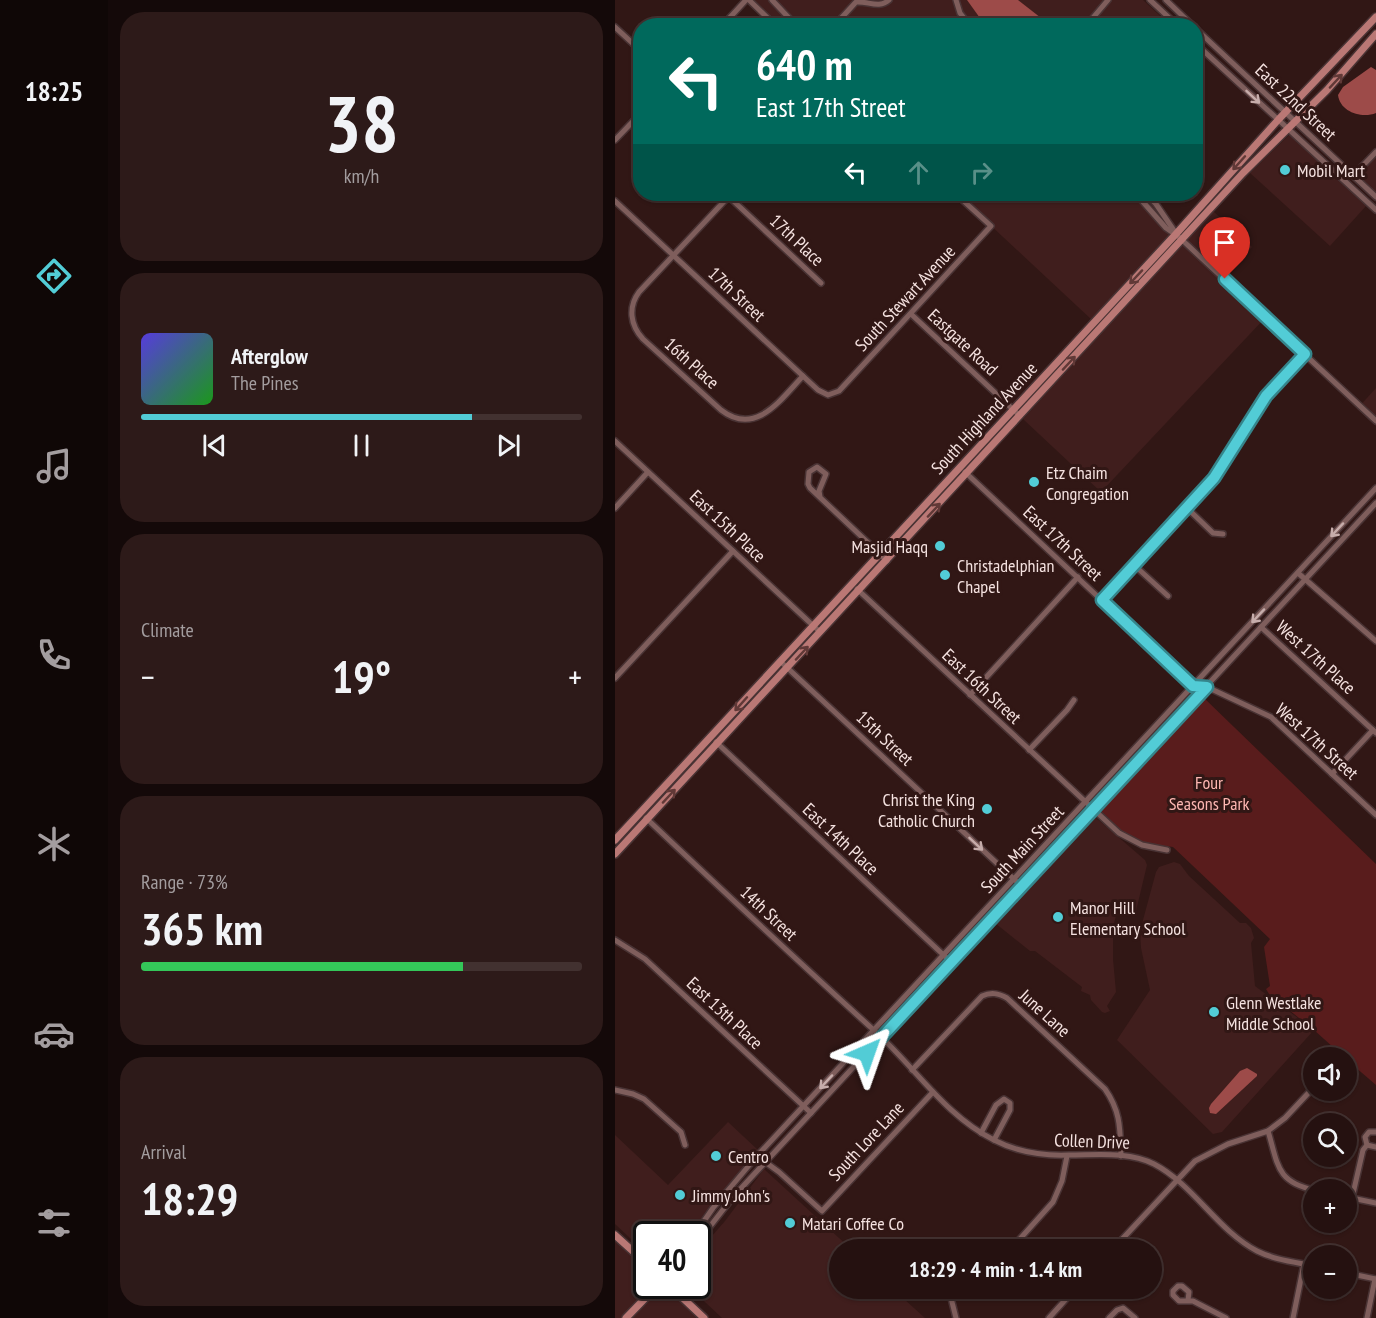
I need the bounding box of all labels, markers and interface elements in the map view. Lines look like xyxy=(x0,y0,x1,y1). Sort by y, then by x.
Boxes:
text: 640 m xyxy=(756,37,853,92)
icon: left xyxy=(657,42,735,120)
street label: East 22nd Street xyxy=(1251,59,1341,145)
text: 38 xyxy=(324,73,399,174)
one-way arrow xyxy=(1328,73,1343,88)
text: 18:25 xyxy=(25,74,83,108)
text: East 17th Street xyxy=(756,90,906,124)
one-way arrow xyxy=(1245,90,1260,104)
one-way arrow xyxy=(1232,155,1246,170)
icon: left xyxy=(839,156,872,189)
icon: ahead xyxy=(902,156,935,189)
icon: right xyxy=(965,156,998,189)
place label: Mobil Mart xyxy=(1297,159,1365,182)
text: km/h xyxy=(344,163,379,189)
marker: Mobil Mart xyxy=(1278,163,1292,177)
street label: 17th Place xyxy=(765,209,829,271)
pin xyxy=(1199,217,1250,279)
icon: arrive xyxy=(1208,226,1241,259)
street label: South Stewart Avenue xyxy=(850,240,960,356)
icon: directions xyxy=(33,255,75,297)
street label: 17th Street xyxy=(704,262,770,326)
one-way arrow xyxy=(1129,269,1143,284)
street label: Eastgate Road xyxy=(923,304,1003,380)
street label: 16th Place xyxy=(660,332,724,394)
text: Afterglow xyxy=(231,342,308,370)
one-way arrow xyxy=(1062,356,1076,371)
street label: South Highland Avenue xyxy=(926,357,1042,479)
text: The Pines xyxy=(231,370,298,396)
icon: previous xyxy=(198,429,231,462)
icon: pause xyxy=(345,429,378,462)
icon: next xyxy=(492,429,525,462)
icon: music xyxy=(33,445,75,487)
place label: Etz Chaim Congregation xyxy=(1046,461,1129,505)
marker: Etz Chaim Congregation xyxy=(1027,475,1041,489)
street label: East 15th Place xyxy=(685,485,771,567)
street label: East 17th Street xyxy=(1019,501,1107,585)
one-way arrow xyxy=(927,503,941,518)
one-way arrow xyxy=(1330,523,1344,538)
place label: Masjid Haqq xyxy=(851,535,928,558)
marker: Masjid Haqq xyxy=(933,539,947,553)
place label: Christadelphian Chapel xyxy=(957,554,1054,598)
marker: Christadelphian Chapel xyxy=(938,568,952,582)
one-way arrow xyxy=(1251,608,1265,623)
street label: West 17th Place xyxy=(1271,615,1361,699)
text: Climate xyxy=(141,617,194,643)
icon: phone xyxy=(33,634,75,676)
street label: East 16th Street xyxy=(938,644,1026,729)
one-way arrow xyxy=(795,646,809,661)
text: 19° xyxy=(332,647,391,705)
text: − xyxy=(141,655,155,698)
text: + xyxy=(568,655,582,698)
one-way arrow xyxy=(734,696,748,711)
street label: West 17th Street xyxy=(1271,698,1363,784)
street label: 15th Street xyxy=(852,706,919,770)
park label: Four Seasons Park xyxy=(1169,771,1249,815)
place label: Christ the King Catholic Church xyxy=(878,788,975,832)
one-way arrow xyxy=(662,789,677,804)
street label: East 14th Place xyxy=(798,798,884,880)
street label: South Main Street xyxy=(976,800,1068,898)
marker: Christ the King Catholic Church xyxy=(980,802,994,816)
icon: climate xyxy=(33,823,75,865)
one-way arrow xyxy=(969,837,984,851)
text: Range · 73% xyxy=(141,869,228,895)
street label: 14th Street xyxy=(736,881,803,945)
place label: Manor Hill Elementary School xyxy=(1070,896,1186,940)
text: 365 km xyxy=(141,899,263,957)
marker: Manor Hill Elementary School xyxy=(1051,910,1065,924)
street label: East 13th Place xyxy=(682,972,768,1054)
street label: June Lane xyxy=(1014,983,1075,1042)
place label: Glenn Westlake Middle School xyxy=(1226,991,1321,1035)
marker: Glenn Westlake Middle School xyxy=(1207,1005,1221,1019)
icon: car xyxy=(33,1013,75,1055)
position arrow xyxy=(835,1021,899,1085)
map controls xyxy=(1303,1047,1357,1299)
button: sound xyxy=(1303,1047,1357,1101)
one-way arrow xyxy=(819,1074,833,1089)
street label: South Lore Lane xyxy=(823,1096,909,1186)
button: search xyxy=(1303,1113,1357,1167)
street label: Collen Drive xyxy=(1054,1128,1130,1154)
text: Arrival xyxy=(141,1139,186,1165)
place label: Centro xyxy=(728,1145,769,1168)
marker: Centro xyxy=(709,1149,723,1163)
text: 18:29 xyxy=(141,1169,238,1227)
button: + xyxy=(1303,1179,1357,1233)
place label: Jimmy John's xyxy=(691,1184,770,1207)
marker: Jimmy John's xyxy=(673,1188,687,1202)
icon: filters xyxy=(33,1202,75,1244)
place label: Matari Coffee Co xyxy=(802,1212,904,1235)
marker: Matari Coffee Co xyxy=(783,1216,797,1230)
speed limit sign: 40 xyxy=(633,1221,711,1299)
button: − xyxy=(1303,1245,1357,1299)
text: 18:29 · 4 min · 1.4 km xyxy=(909,1255,1082,1283)

